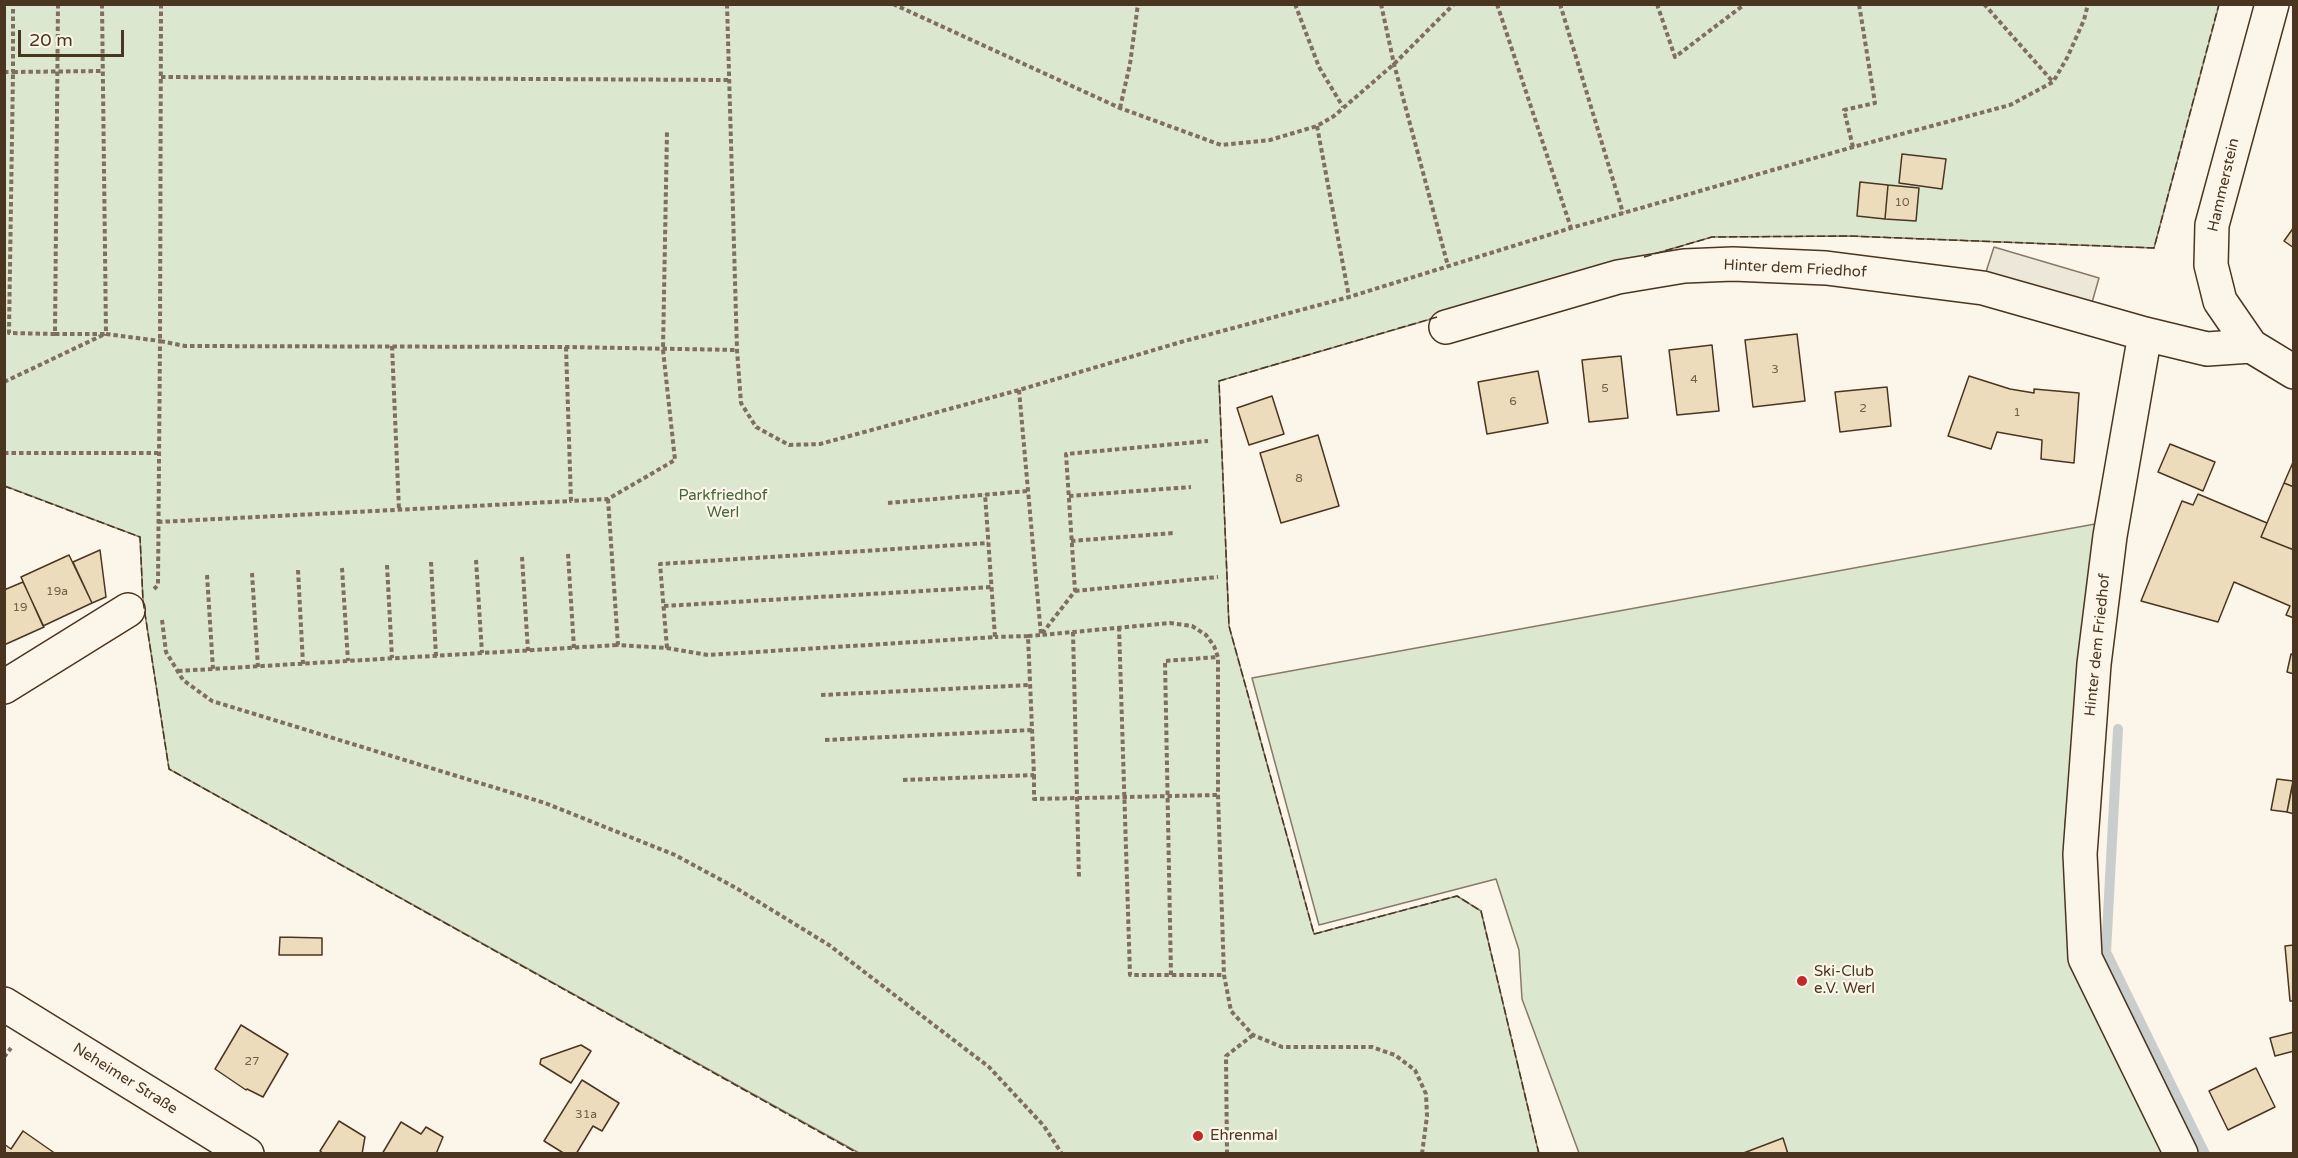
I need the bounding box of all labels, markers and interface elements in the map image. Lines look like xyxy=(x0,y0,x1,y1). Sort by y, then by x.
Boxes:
scale bar xyxy=(21,18,128,56)
text: 20 m xyxy=(29,29,73,51)
street label: Hammerstein xyxy=(2204,136,2244,234)
house number: 10 xyxy=(1894,196,1910,210)
street label: Hinter dem Friedhof xyxy=(1723,256,1867,282)
house number: 3 xyxy=(1771,363,1779,377)
house number: 4 xyxy=(1690,373,1698,387)
house number: 5 xyxy=(1601,382,1609,396)
house number: 6 xyxy=(1509,395,1517,409)
house number: 2 xyxy=(1859,402,1867,416)
house number: 1 xyxy=(2013,406,2021,420)
house number: 8 xyxy=(1295,472,1303,486)
park label: Parkfriedhof Werl xyxy=(678,487,768,522)
street label: Hinter dem Friedhof xyxy=(2082,573,2114,717)
house number: 19a xyxy=(46,585,68,599)
house number: 19 xyxy=(12,601,28,615)
place label: Ski-Club e.V. Werl xyxy=(1814,963,1875,998)
marker: Ski-Club e.V. Werl xyxy=(1795,974,1809,988)
street label: Neheimer Straße xyxy=(69,1040,181,1118)
house number: 27 xyxy=(244,1055,260,1069)
house number: 31a xyxy=(575,1108,597,1122)
place label: Ehrenmal xyxy=(1210,1127,1278,1145)
marker: Ehrenmal xyxy=(1191,1129,1205,1143)

